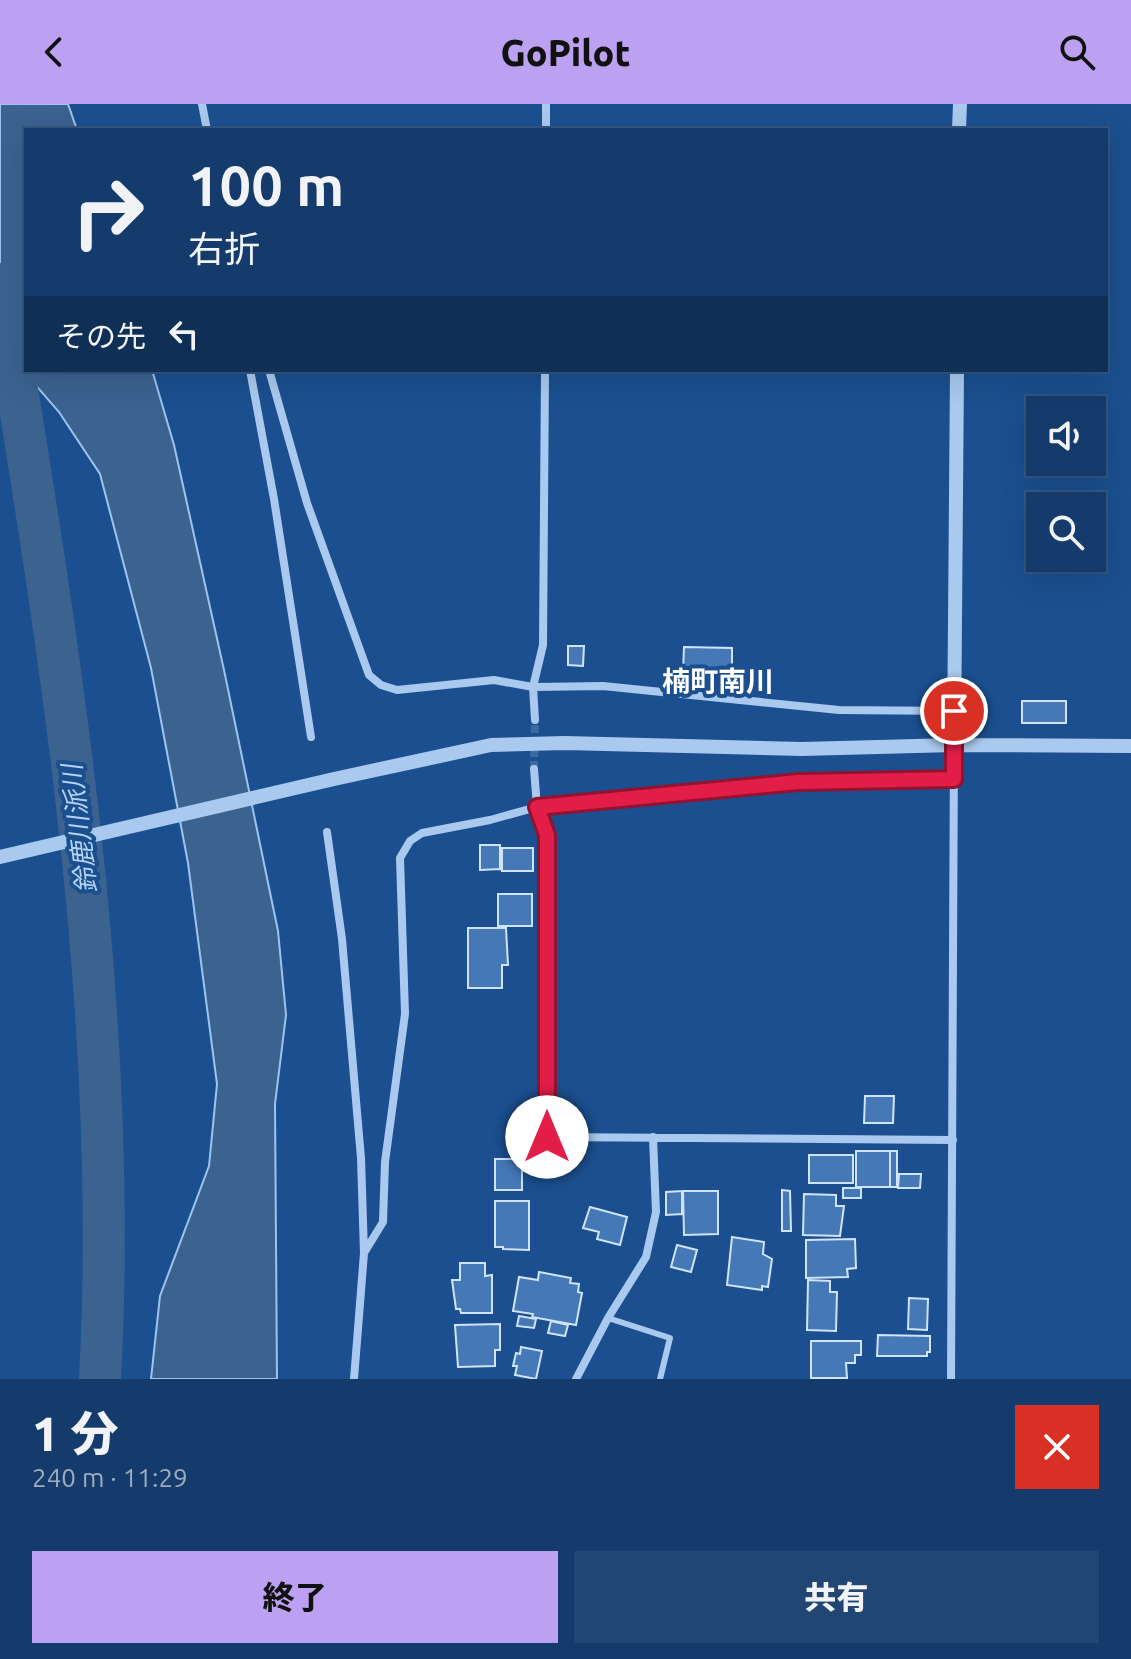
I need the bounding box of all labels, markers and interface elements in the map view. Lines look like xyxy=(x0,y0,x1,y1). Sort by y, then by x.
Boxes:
icon: back xyxy=(32,30,76,74)
icon: search xyxy=(1055,30,1099,74)
text: GoPilot xyxy=(501,32,630,73)
text: 100 m xyxy=(188,154,344,217)
icon: right xyxy=(56,160,160,264)
text: 右折 xyxy=(188,228,260,269)
icon: left xyxy=(162,312,206,356)
text: その先 xyxy=(56,319,146,353)
map controls xyxy=(1026,396,1106,572)
button: sound xyxy=(1026,396,1106,476)
button: search xyxy=(1026,492,1106,572)
district label: 楠町南川 xyxy=(662,665,774,696)
pin xyxy=(920,677,988,745)
icon: arrive xyxy=(932,689,976,733)
water label: 鈴鹿川派川 xyxy=(56,760,101,895)
position arrow xyxy=(505,1095,589,1179)
button: close xyxy=(1015,1405,1099,1489)
text: 1 分 xyxy=(32,1406,119,1460)
text: 240 m · 11:29 xyxy=(32,1463,188,1492)
button: 終了 xyxy=(32,1551,558,1643)
button: 共有 xyxy=(574,1551,1099,1643)

